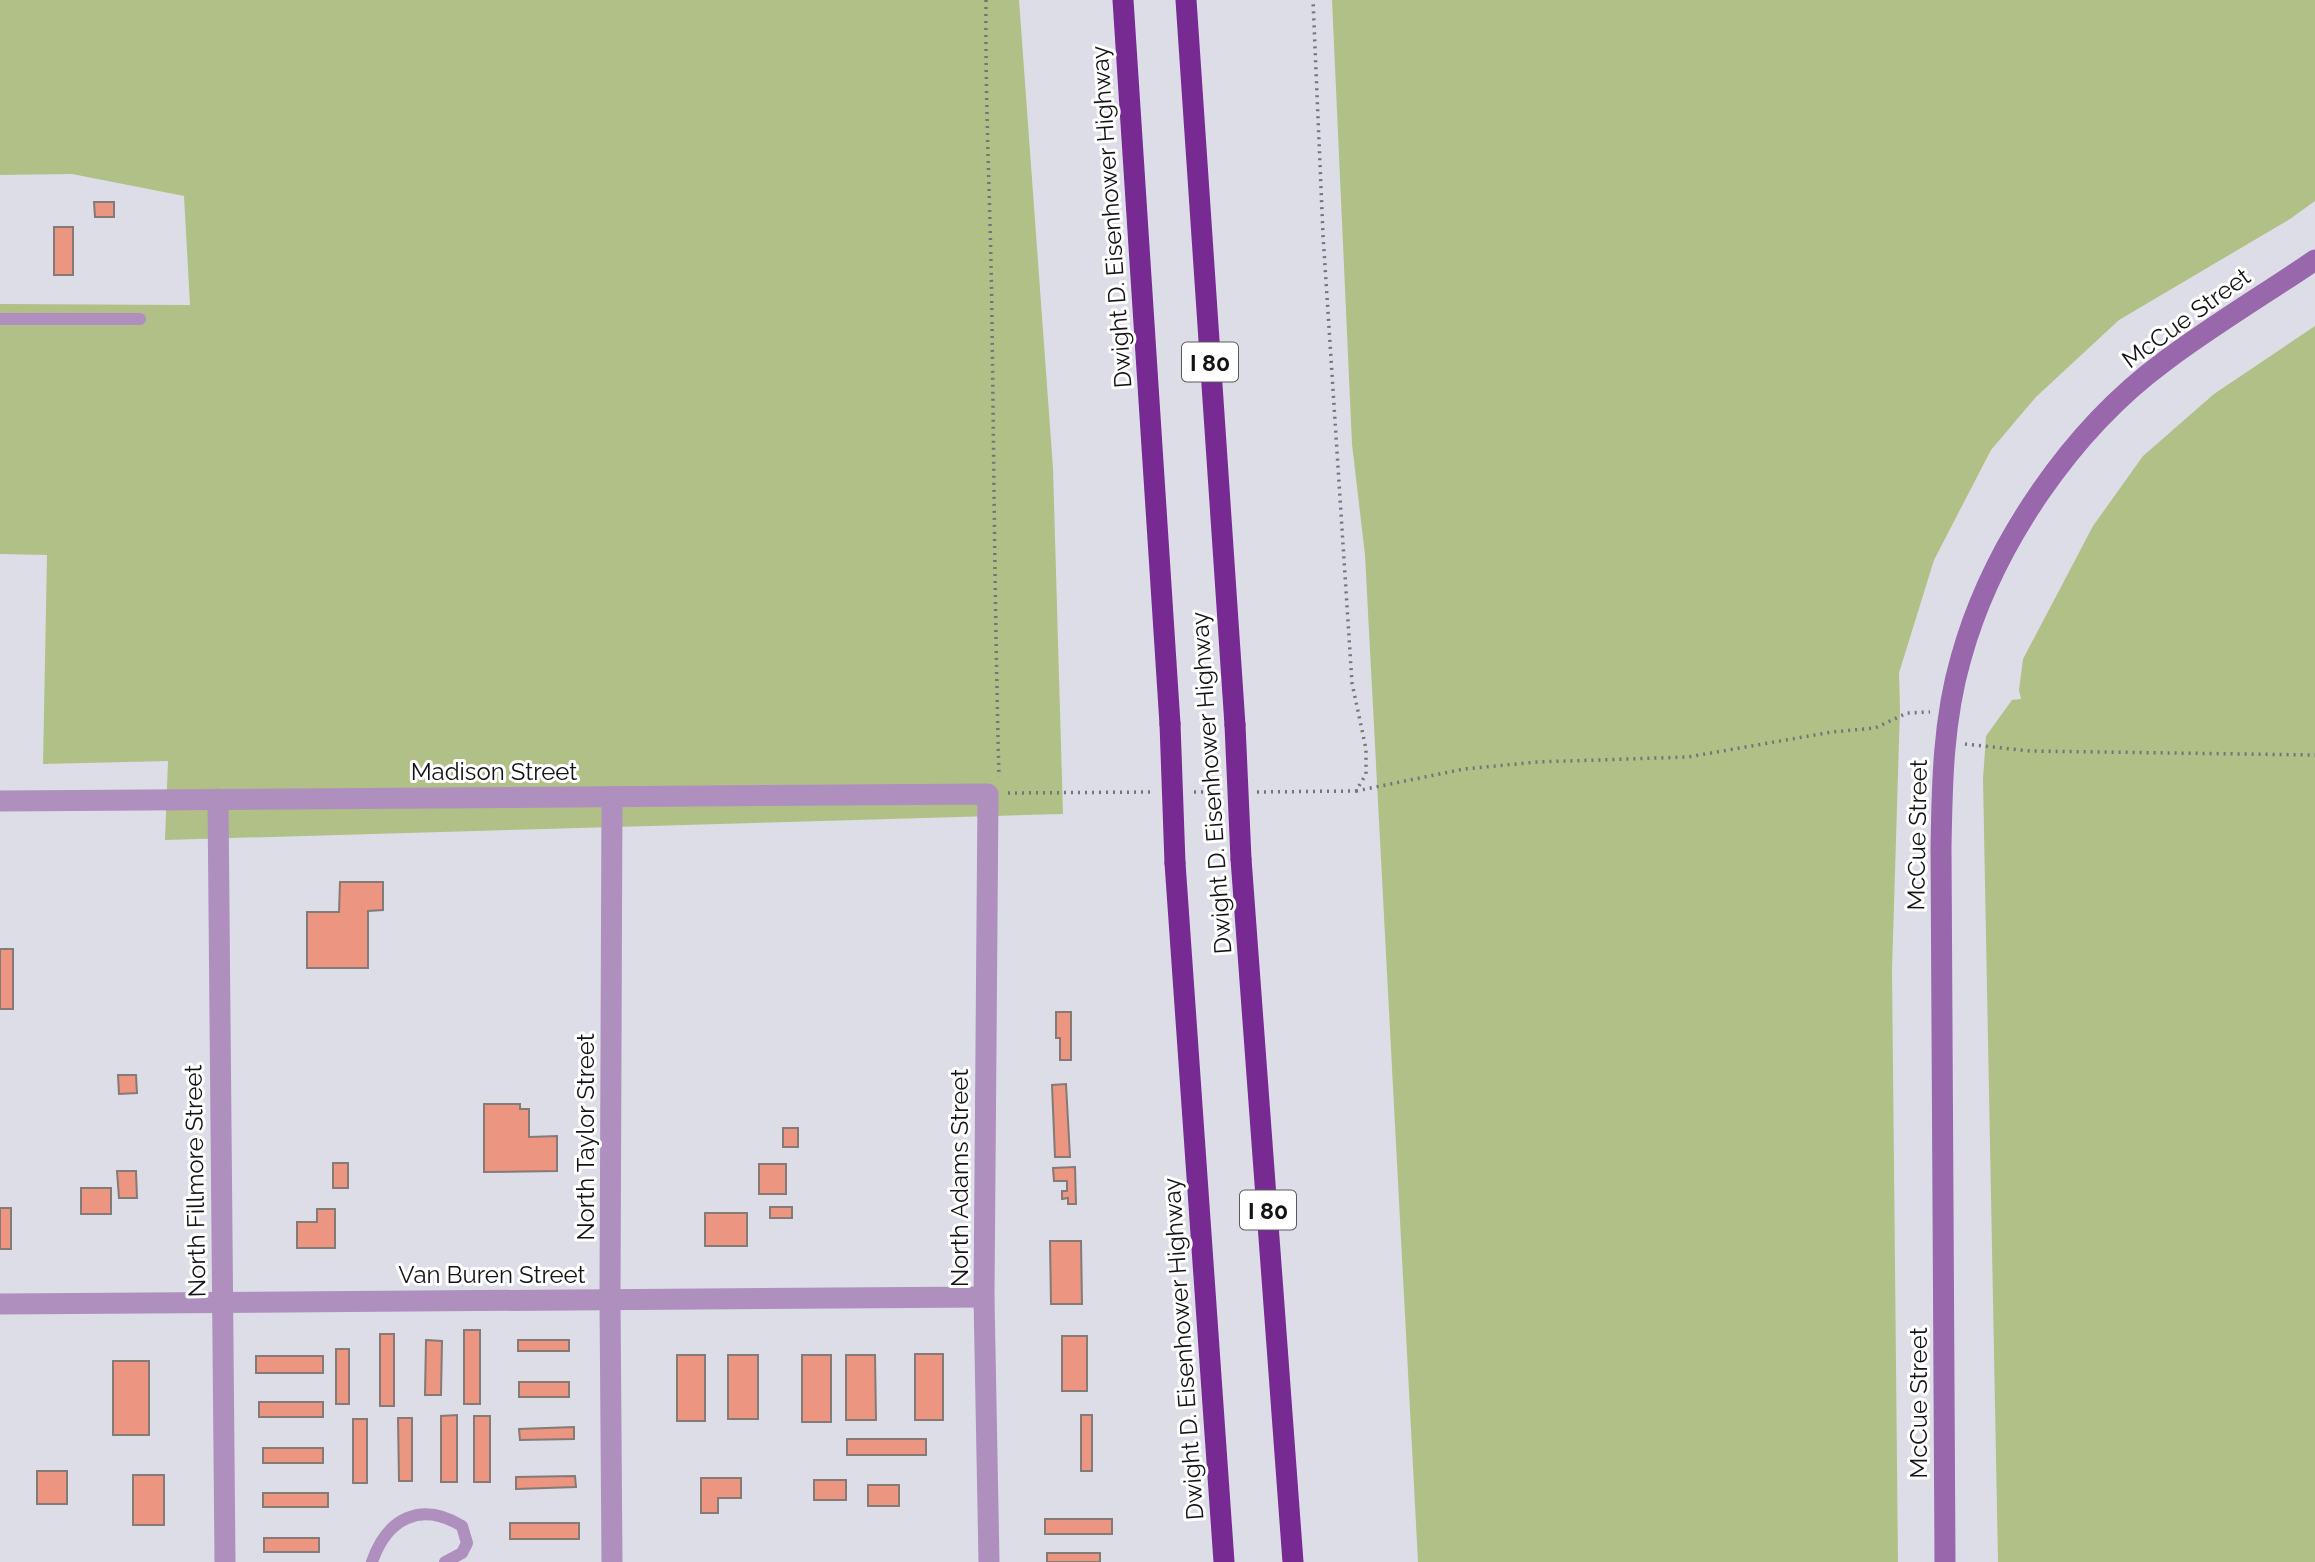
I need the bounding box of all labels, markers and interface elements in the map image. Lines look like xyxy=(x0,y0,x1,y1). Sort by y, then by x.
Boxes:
street label: Dwight D. Eisenhower Highway xyxy=(1085,45,1137,389)
street label: McCue Street xyxy=(2116,262,2256,374)
road number: I 80 xyxy=(1182,342,1238,382)
street label: Dwight D. Eisenhower Highway xyxy=(1185,611,1237,955)
street label: Madison Street xyxy=(411,757,577,786)
street label: McCue Street xyxy=(1901,759,1933,911)
street label: North Taylor Street xyxy=(571,1033,600,1241)
street label: North Fillmore Street xyxy=(178,1064,212,1298)
street label: North Adams Street xyxy=(945,1069,974,1287)
street label: Dwight D. Eisenhower Highway xyxy=(1157,1177,1209,1521)
road number: I 80 xyxy=(1240,1190,1296,1230)
street label: Van Buren Street xyxy=(398,1260,586,1289)
street label: McCue Street xyxy=(1904,1327,1933,1479)

